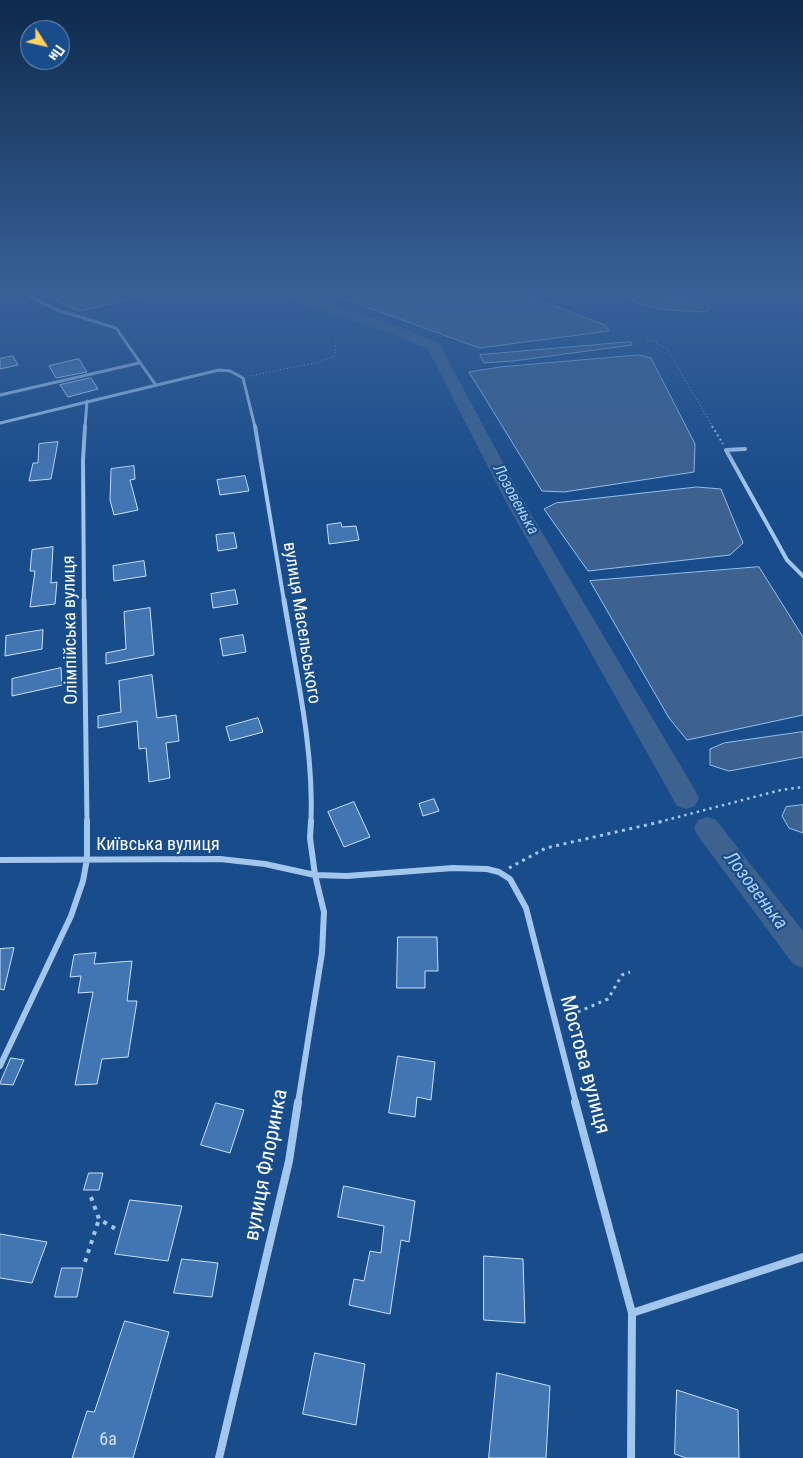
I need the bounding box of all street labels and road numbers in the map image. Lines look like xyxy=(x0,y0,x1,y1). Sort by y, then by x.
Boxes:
street label: вулиця Масельського xyxy=(278,541,324,705)
street label: Олімпійська вулиця xyxy=(59,555,83,705)
street label: Київська вулиця xyxy=(96,834,220,856)
street label: Мостова вулиця xyxy=(553,993,615,1137)
street label: вулиця Флоринка xyxy=(240,1087,294,1243)

